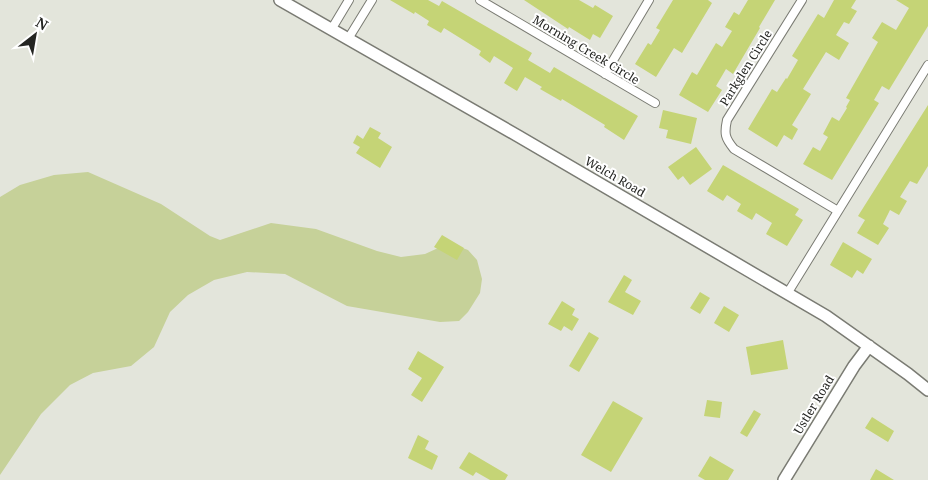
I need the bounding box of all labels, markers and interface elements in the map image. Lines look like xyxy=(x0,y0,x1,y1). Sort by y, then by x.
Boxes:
north arrow xyxy=(10,10,60,60)
street label: Morning Creek Circle xyxy=(530,11,643,88)
text: N xyxy=(32,12,52,34)
street label: Parkglen Circle xyxy=(715,26,776,109)
street label: Welch Road xyxy=(582,152,649,201)
street label: Ustler Road xyxy=(789,372,838,437)

